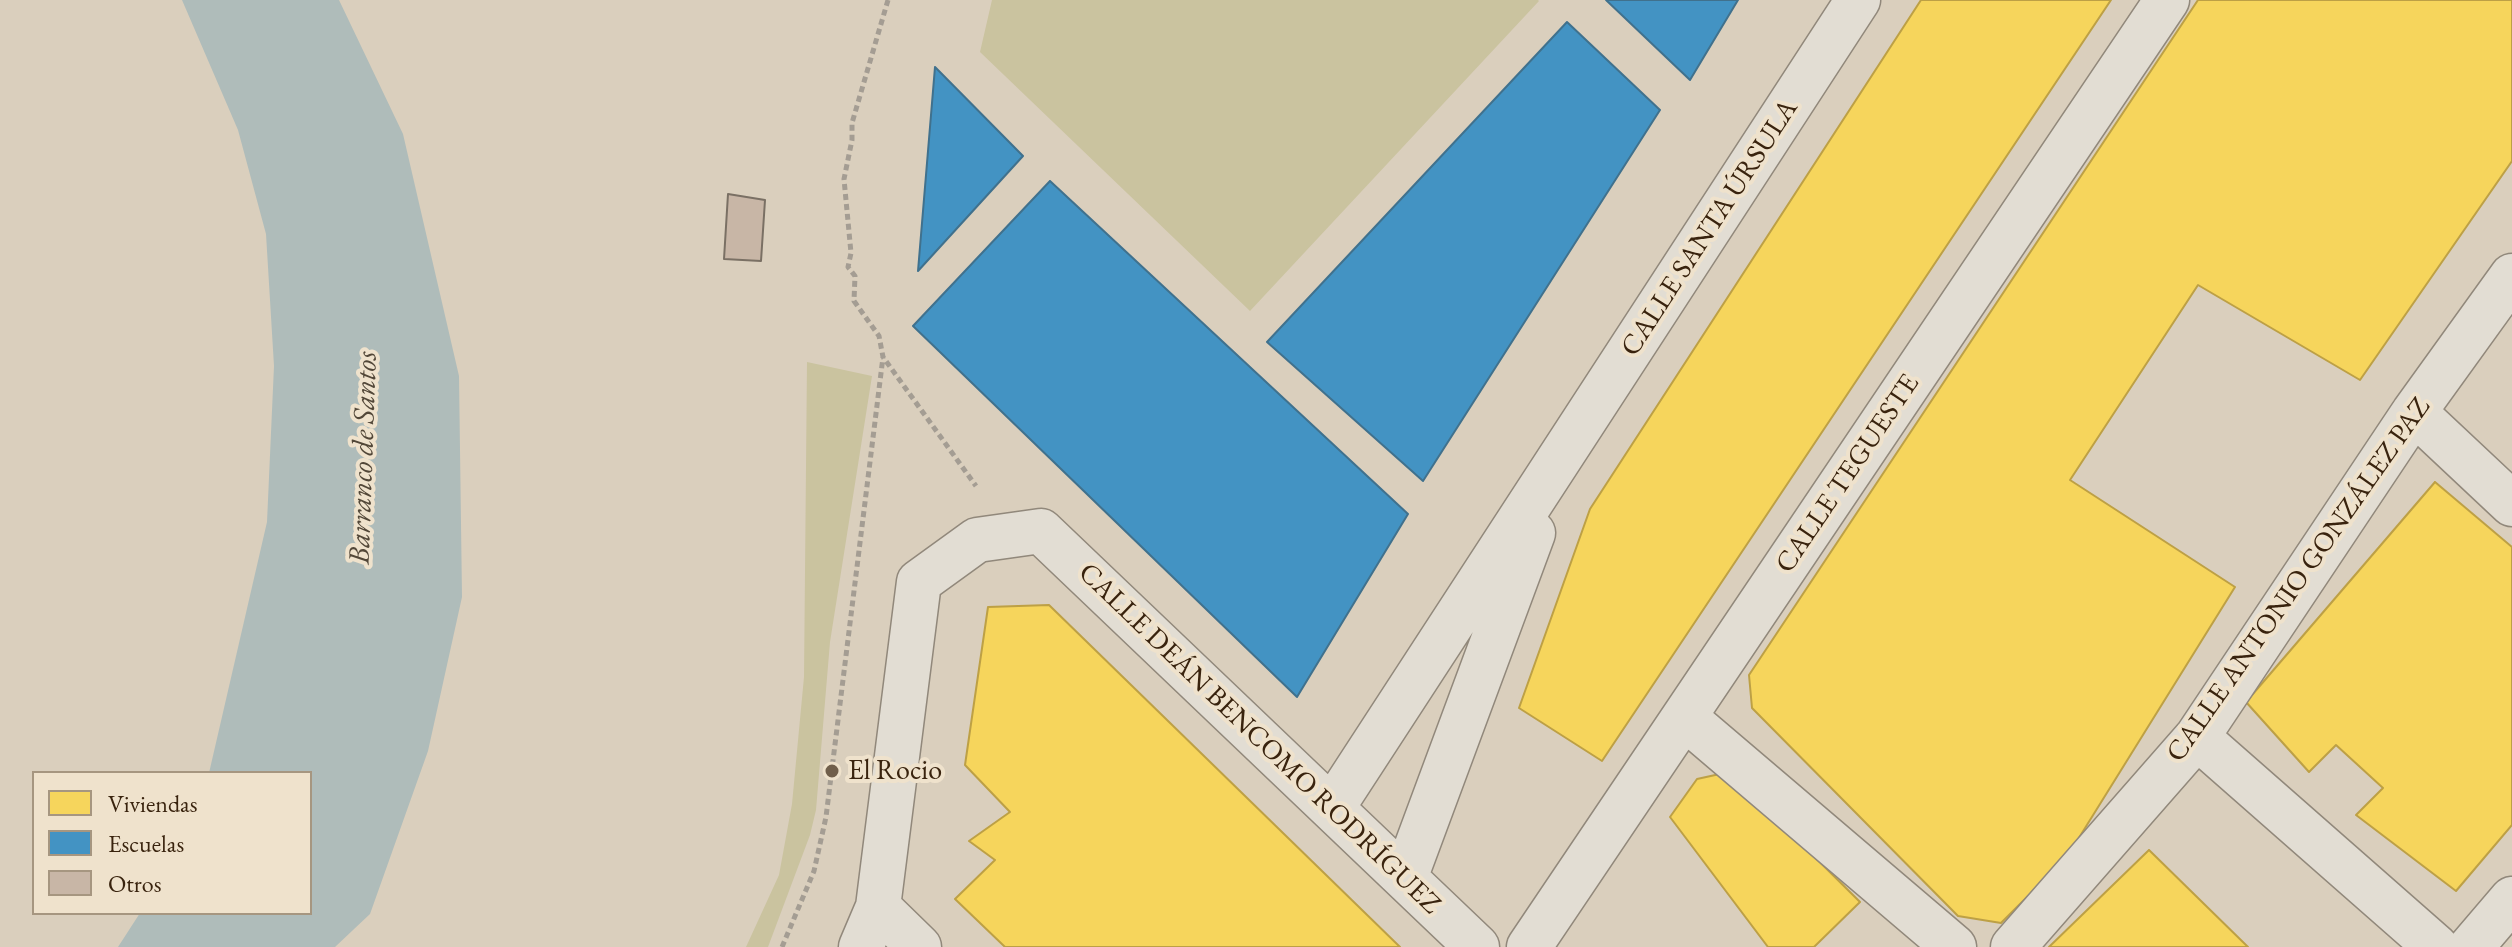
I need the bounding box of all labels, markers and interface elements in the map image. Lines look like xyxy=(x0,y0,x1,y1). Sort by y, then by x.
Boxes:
street label: CALLE SANTA ÚRSULA xyxy=(1614,93,1806,363)
water label: Barranco de Santos xyxy=(342,351,386,565)
street label: CALLE TEGUESTE xyxy=(1769,368,1927,580)
street label: CALLE ANTONIO GONZÁLEZ PAZ xyxy=(2160,391,2438,769)
street label: CALLE DEÁN BENCOMO RODRÍGUEZ xyxy=(1071,556,1447,922)
place label: El Rocio xyxy=(848,754,942,788)
marker: El Rocio xyxy=(823,762,841,780)
legend xyxy=(32,771,312,915)
text: Viviendas xyxy=(108,788,197,819)
text: Escuelas xyxy=(108,828,184,859)
text: Otros xyxy=(108,868,162,899)

